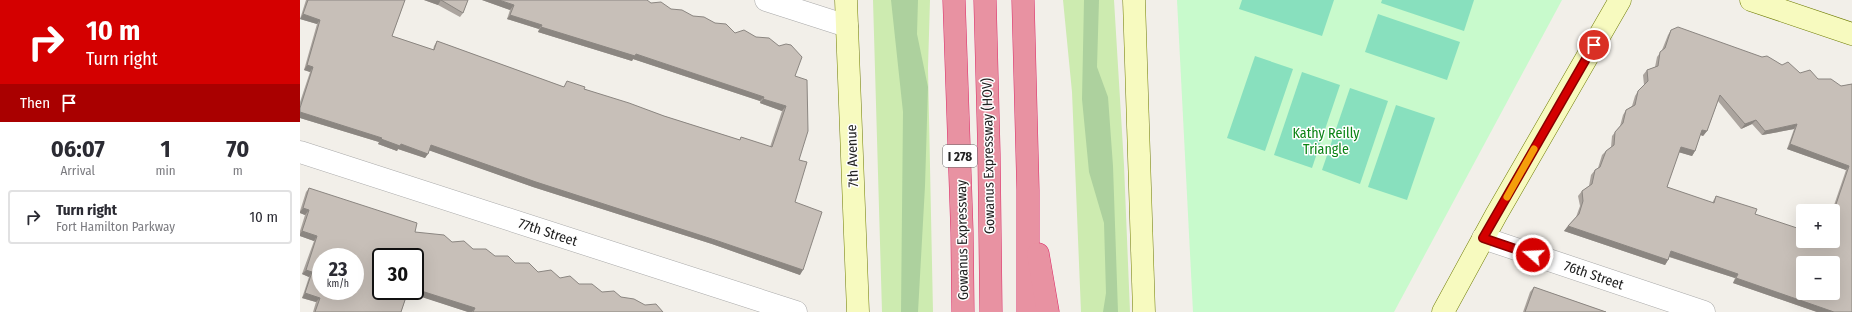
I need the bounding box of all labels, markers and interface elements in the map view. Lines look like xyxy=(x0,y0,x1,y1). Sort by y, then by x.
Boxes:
text: 10 m xyxy=(86,14,140,47)
icon: right xyxy=(20,16,72,68)
pin xyxy=(1577,28,1611,62)
icon: arrive xyxy=(1583,34,1605,56)
text: Turn right xyxy=(86,48,158,70)
street label: Gowanus Expressway (HOV) xyxy=(979,78,998,234)
icon: arrive xyxy=(58,92,80,114)
text: Then xyxy=(20,94,50,112)
street label: 7th Avenue xyxy=(843,124,862,188)
park label: Kathy Reilly Triangle xyxy=(1293,125,1360,158)
text: 06:07 xyxy=(51,135,105,163)
text: 1 xyxy=(160,135,171,163)
text: 70 xyxy=(226,135,249,163)
road number: I 278 xyxy=(943,145,977,167)
text: Arrival xyxy=(60,163,95,178)
text: min xyxy=(155,163,176,178)
text: m xyxy=(233,163,243,178)
street label: Gowanus Expressway xyxy=(953,179,972,300)
text: Turn right xyxy=(56,201,117,219)
map controls xyxy=(1796,204,1840,300)
button: + xyxy=(1796,204,1840,248)
icon: right xyxy=(22,206,44,228)
text: 10 m xyxy=(249,208,278,226)
street label: 77th Street xyxy=(516,215,580,250)
text: Fort Hamilton Parkway xyxy=(56,219,175,234)
position arrow xyxy=(1512,234,1554,276)
speed limit sign: 30 xyxy=(372,248,424,300)
button: − xyxy=(1796,256,1840,300)
text: 23 xyxy=(329,257,347,281)
street label: 76th Street xyxy=(1562,257,1626,294)
text: km/h xyxy=(327,278,349,290)

